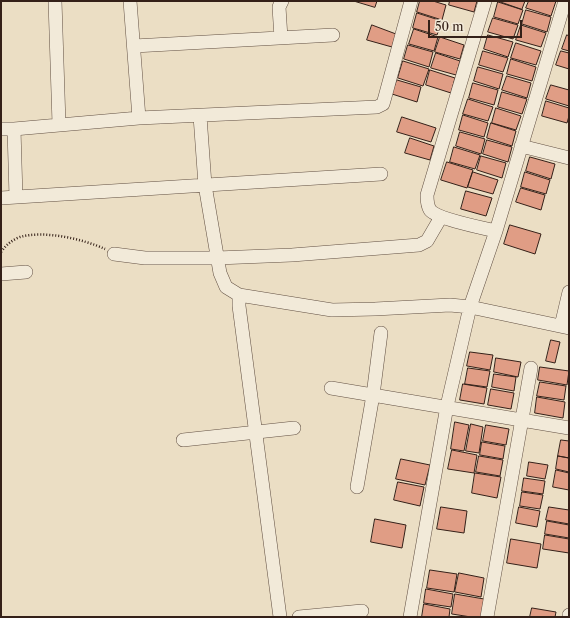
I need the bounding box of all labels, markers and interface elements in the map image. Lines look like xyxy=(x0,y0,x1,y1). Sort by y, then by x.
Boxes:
scale bar xyxy=(430,12,524,38)
text: 50 m xyxy=(435,19,464,34)

